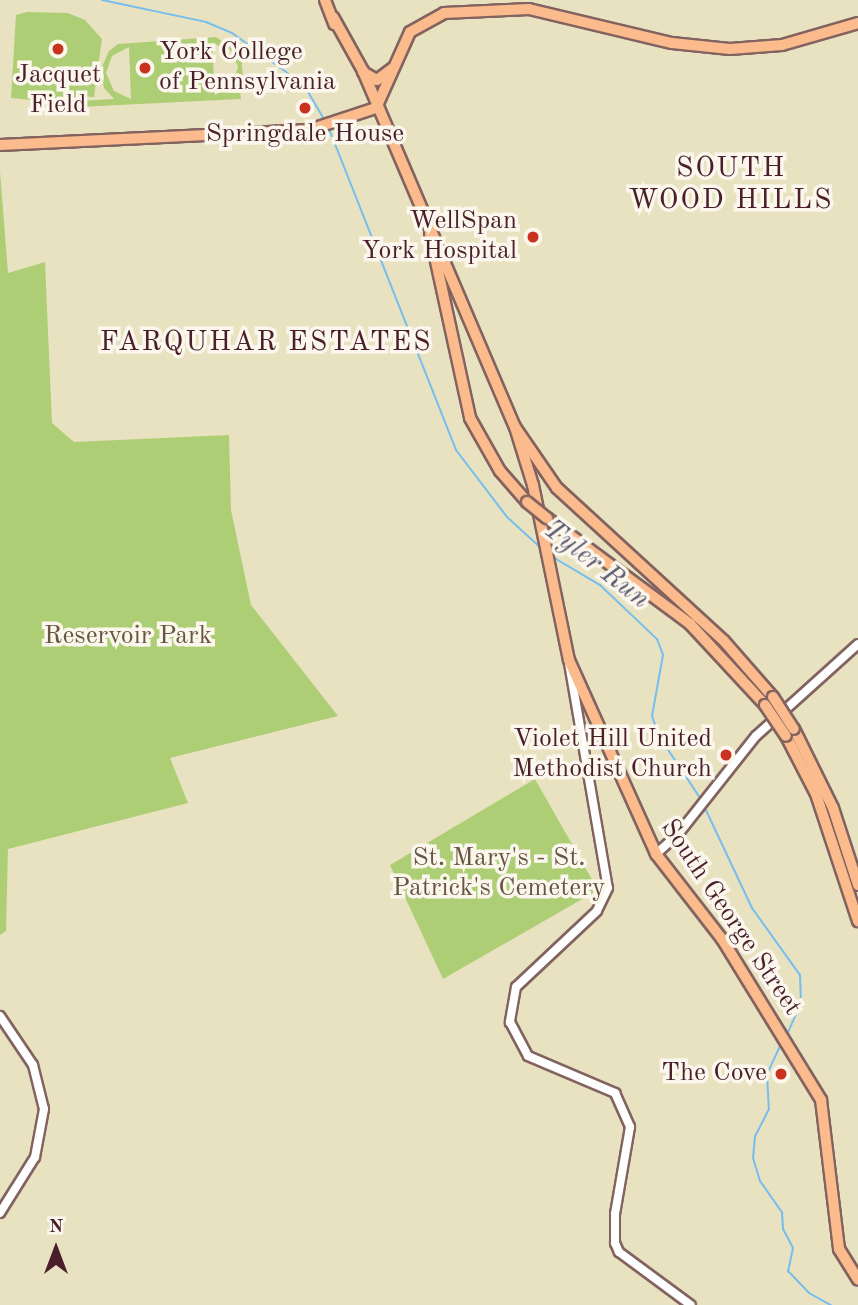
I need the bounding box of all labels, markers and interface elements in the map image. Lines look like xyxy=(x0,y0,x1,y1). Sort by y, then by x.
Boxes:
place label: York College of Pennsylvania xyxy=(159,37,336,98)
marker: Jacquet Field xyxy=(50,41,66,57)
place label: Jacquet Field xyxy=(15,60,101,122)
marker: York College of Pennsylvania xyxy=(137,60,153,76)
marker: Springdale House xyxy=(297,100,313,116)
place label: Springdale House xyxy=(206,119,404,151)
district label: SOUTH WOOD HILLS xyxy=(630,152,832,218)
place label: WellSpan York Hospital xyxy=(361,206,517,268)
marker: WellSpan York Hospital xyxy=(523,227,543,247)
district label: FARQUHAR ESTATES xyxy=(102,326,430,360)
water label: Tyler Run xyxy=(536,513,656,617)
park label: Reservoir Park xyxy=(44,621,212,653)
place label: Violet Hill United Methodist Church xyxy=(512,724,712,786)
marker: Violet Hill United Methodist Church xyxy=(718,747,734,763)
street label: South George Street xyxy=(653,814,807,1022)
park label: St. Mary's - St. Patrick's Cemetery xyxy=(392,843,606,904)
place label: The Cove xyxy=(661,1058,767,1090)
marker: The Cove xyxy=(773,1066,789,1082)
north arrow xyxy=(21,1214,91,1284)
text: N xyxy=(49,1218,63,1237)

